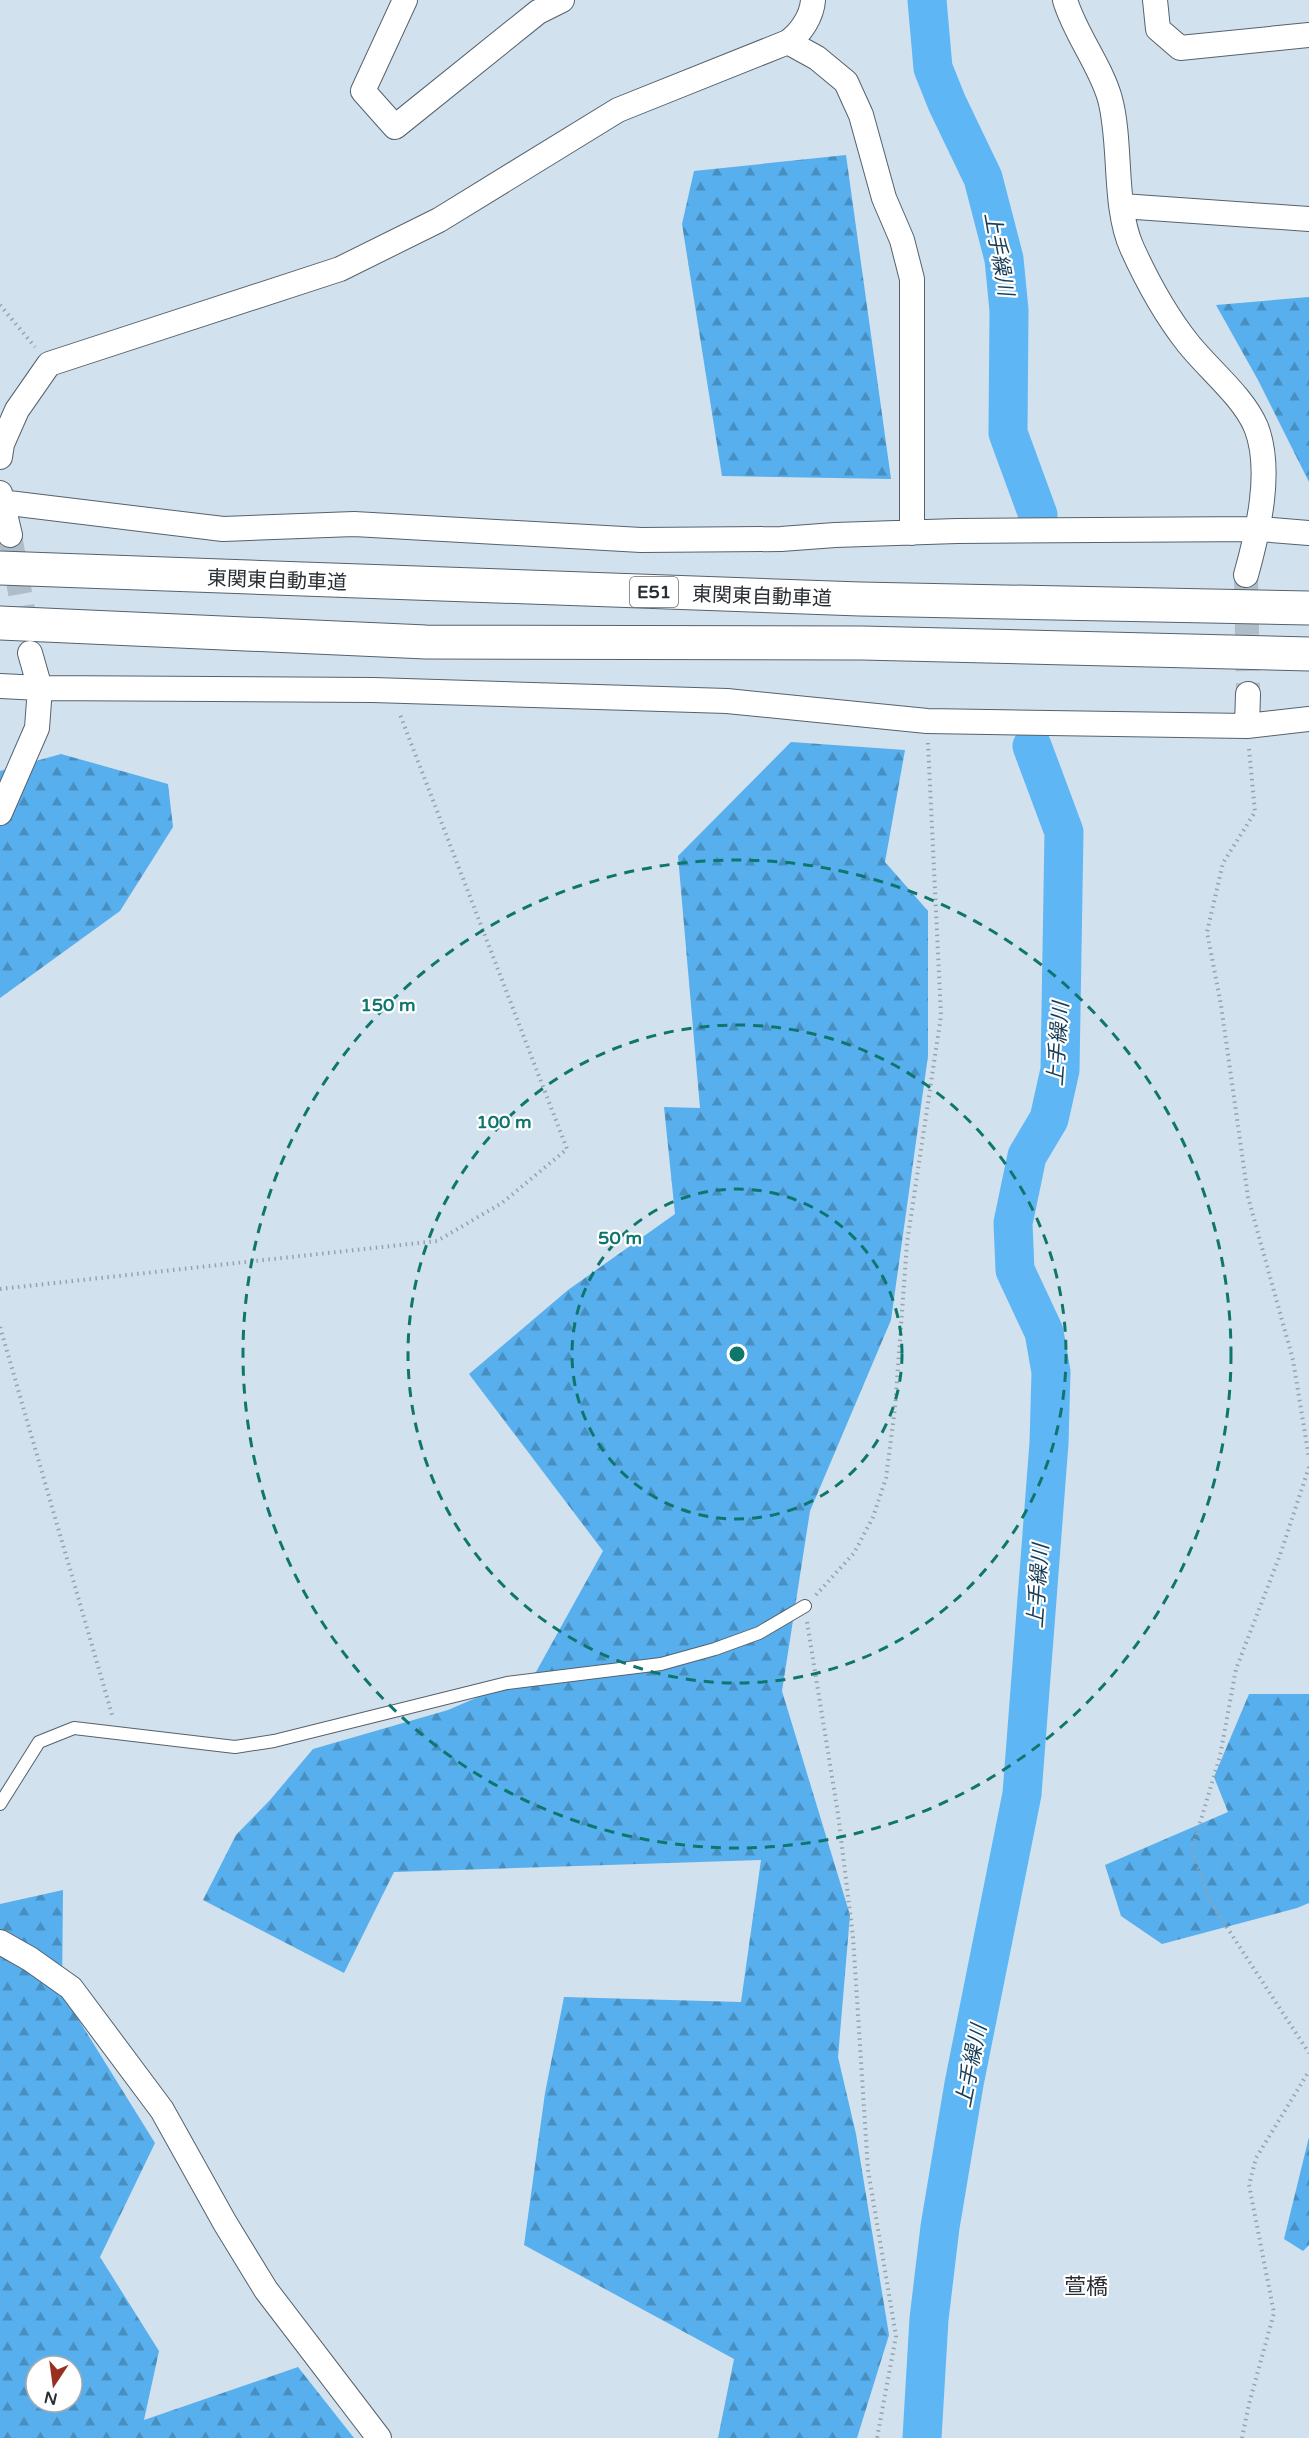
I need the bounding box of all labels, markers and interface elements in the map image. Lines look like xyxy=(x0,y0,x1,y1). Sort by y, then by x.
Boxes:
water label: 上手繰川 xyxy=(979,211,1018,300)
street label: 東関東自動車道 xyxy=(207,567,347,595)
road number: E51 xyxy=(630,577,678,607)
street label: 東関東自動車道 xyxy=(692,583,832,611)
text: 150 m xyxy=(360,994,416,1016)
water label: 上手繰川 xyxy=(1043,999,1074,1087)
text: 100 m xyxy=(476,1111,532,1133)
text: 50 m xyxy=(598,1227,642,1249)
centre of rings xyxy=(727,1344,747,1364)
water label: 上手繰川 xyxy=(1023,1541,1054,1629)
water label: 上手繰川 xyxy=(951,2021,992,2110)
district label: 萱橋 xyxy=(1064,2274,1108,2300)
north arrow xyxy=(24,2354,84,2414)
text: N xyxy=(42,2386,59,2409)

